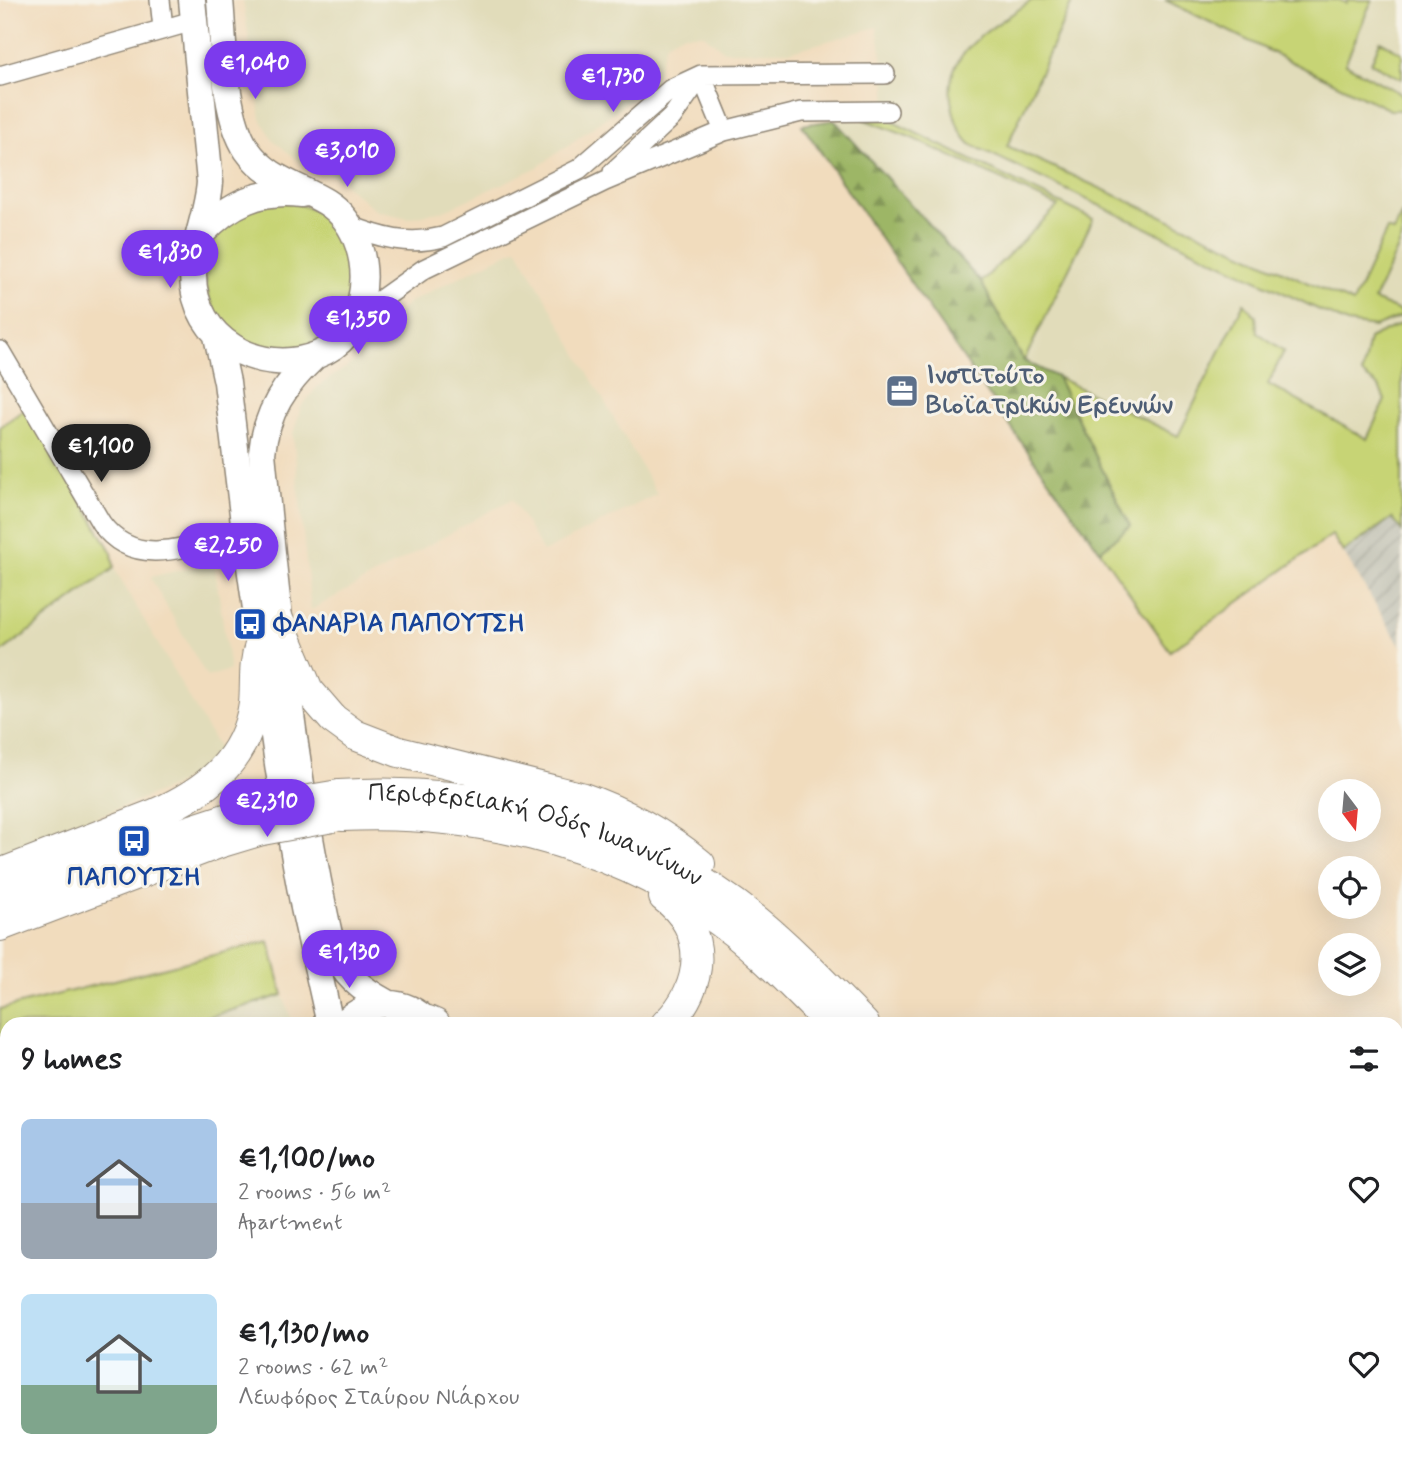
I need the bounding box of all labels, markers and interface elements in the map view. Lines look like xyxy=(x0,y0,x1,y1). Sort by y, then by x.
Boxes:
pin: €1,040 xyxy=(198,42,312,101)
text: €1,040 xyxy=(220,49,290,79)
pin: €1,730 xyxy=(556,54,670,114)
text: €1,730 xyxy=(581,62,645,92)
pin: €3,010 xyxy=(290,130,404,189)
text: €3,010 xyxy=(314,137,380,167)
pin: €1,830 xyxy=(113,230,227,290)
text: €1,830 xyxy=(137,238,203,268)
pin: €1,350 xyxy=(301,296,415,356)
text: €1,350 xyxy=(325,304,391,334)
place label: Ινστιτούτο Βιοϊατρικών Ερευνών xyxy=(926,359,1174,423)
office icon: Ινστιτούτο Βιοϊατρικών Ερευνών xyxy=(883,372,921,410)
pin: €1,100 xyxy=(44,424,158,484)
text: €1,100 xyxy=(68,432,134,462)
pin: €2,250 xyxy=(171,524,285,583)
text: €2,250 xyxy=(193,531,263,561)
bus stop icon: ΦΑΝΑΡΙΑ ΠΑΠΟΥΤΣΗ xyxy=(231,605,269,643)
place label: ΦΑΝΑΡΙΑ ΠΑΠΟΥΤΣΗ xyxy=(272,607,525,641)
street label: Περιφερειακή Οδός Ιωαννίνων xyxy=(368,776,709,895)
north arrow xyxy=(1318,779,1381,842)
map controls xyxy=(1318,779,1381,996)
pin: €2,310 xyxy=(210,780,324,839)
text: €2,310 xyxy=(236,787,298,817)
bus stop icon: ΠΑΠΟΥΤΣΗ xyxy=(115,822,153,860)
button: locate xyxy=(1318,856,1381,919)
place label: ΠΑΠΟΥΤΣΗ xyxy=(67,861,201,895)
pin: €1,130 xyxy=(292,930,406,990)
button: layers xyxy=(1318,933,1381,996)
text: €1,130 xyxy=(318,938,380,968)
text: 9 homes xyxy=(21,1040,122,1079)
icon: filters xyxy=(1345,1040,1383,1078)
text: €1,100/mo xyxy=(238,1139,375,1178)
icon: home xyxy=(77,1147,161,1231)
icon: heart xyxy=(1345,1170,1383,1208)
text: 2 rooms · 56 m² xyxy=(238,1178,391,1208)
text: Apartment xyxy=(238,1208,343,1238)
text: €1,130/mo xyxy=(238,1314,369,1353)
icon: home xyxy=(77,1322,161,1406)
icon: heart xyxy=(1345,1345,1383,1383)
text: 2 rooms · 62 m² xyxy=(238,1353,389,1383)
text: Λεωφόρος Σταύρου Νιάρχου xyxy=(238,1383,519,1413)

